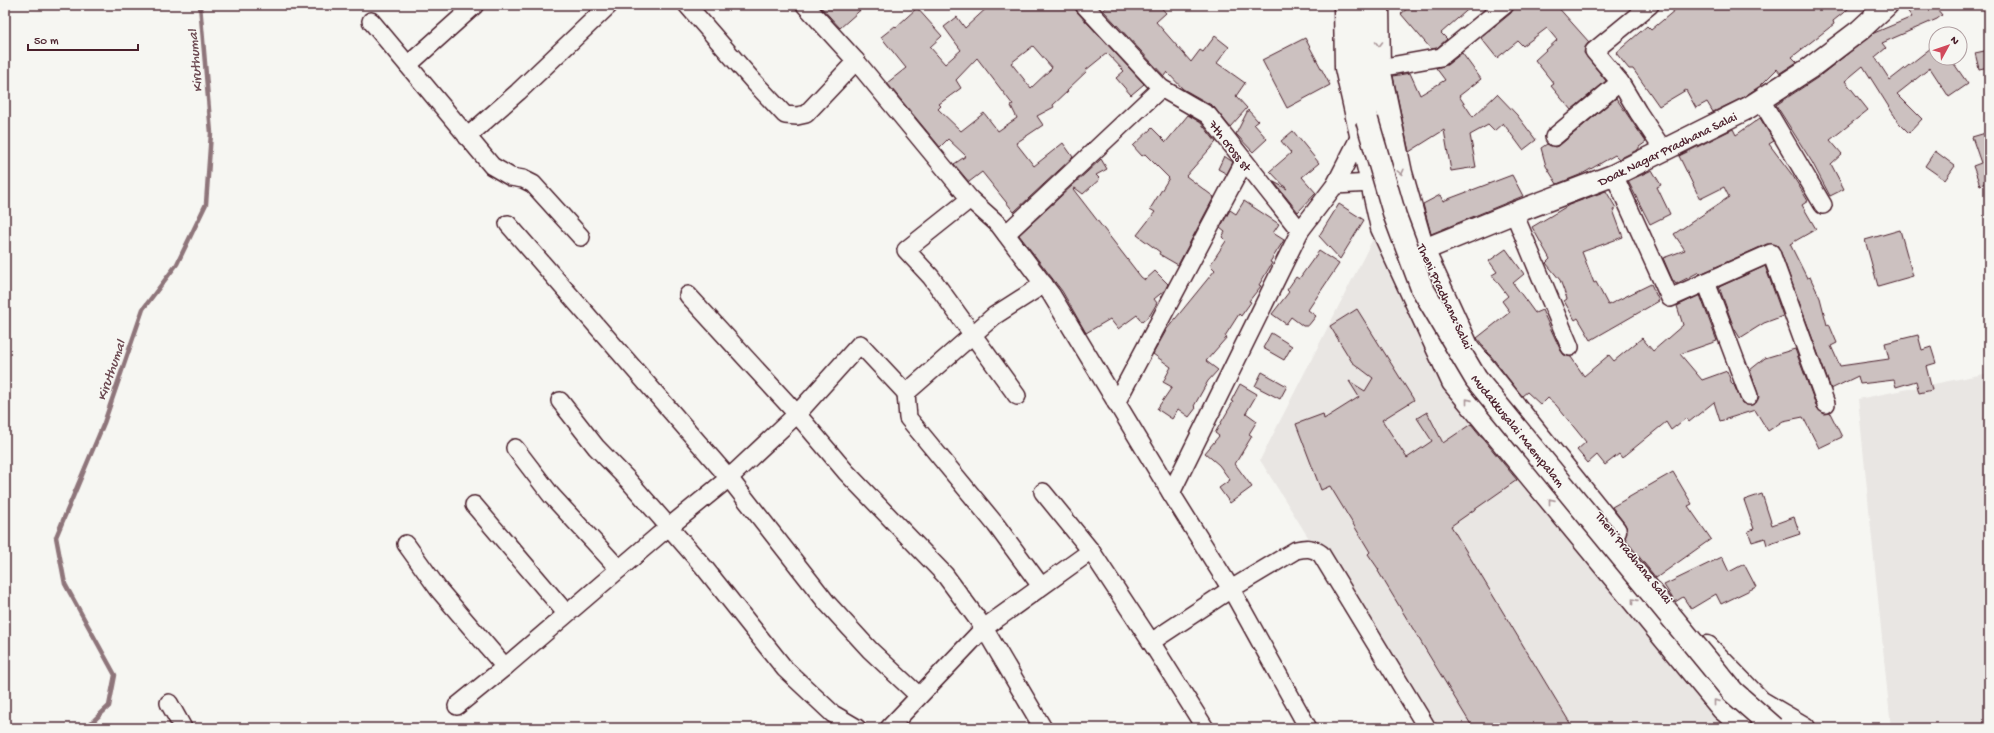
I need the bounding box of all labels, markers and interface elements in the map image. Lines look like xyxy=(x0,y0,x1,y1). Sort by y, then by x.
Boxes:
scale bar xyxy=(28,26,138,52)
north arrow xyxy=(1928,26,1968,66)
water label: Kiruthumal xyxy=(185,28,208,93)
text: N xyxy=(1947,34,1961,47)
text: 50 m xyxy=(34,35,59,49)
one-way arrow xyxy=(1375,41,1383,47)
street label: Doak Nagar Pradhana Salai xyxy=(1595,110,1740,191)
street label: 7th cross st xyxy=(1204,117,1255,176)
one-way arrow xyxy=(1396,169,1404,175)
street label: Theni Pradhana Salai xyxy=(1412,241,1475,352)
water label: Kiruthumal xyxy=(94,337,131,403)
street label: Mudakkusalai Maempalam xyxy=(1467,372,1567,491)
one-way arrow xyxy=(1466,398,1473,405)
one-way arrow xyxy=(1549,498,1556,506)
street label: Theni Pradhana Salai xyxy=(1591,509,1675,608)
one-way arrow xyxy=(1631,599,1638,606)
one-way arrow xyxy=(1714,699,1721,706)

